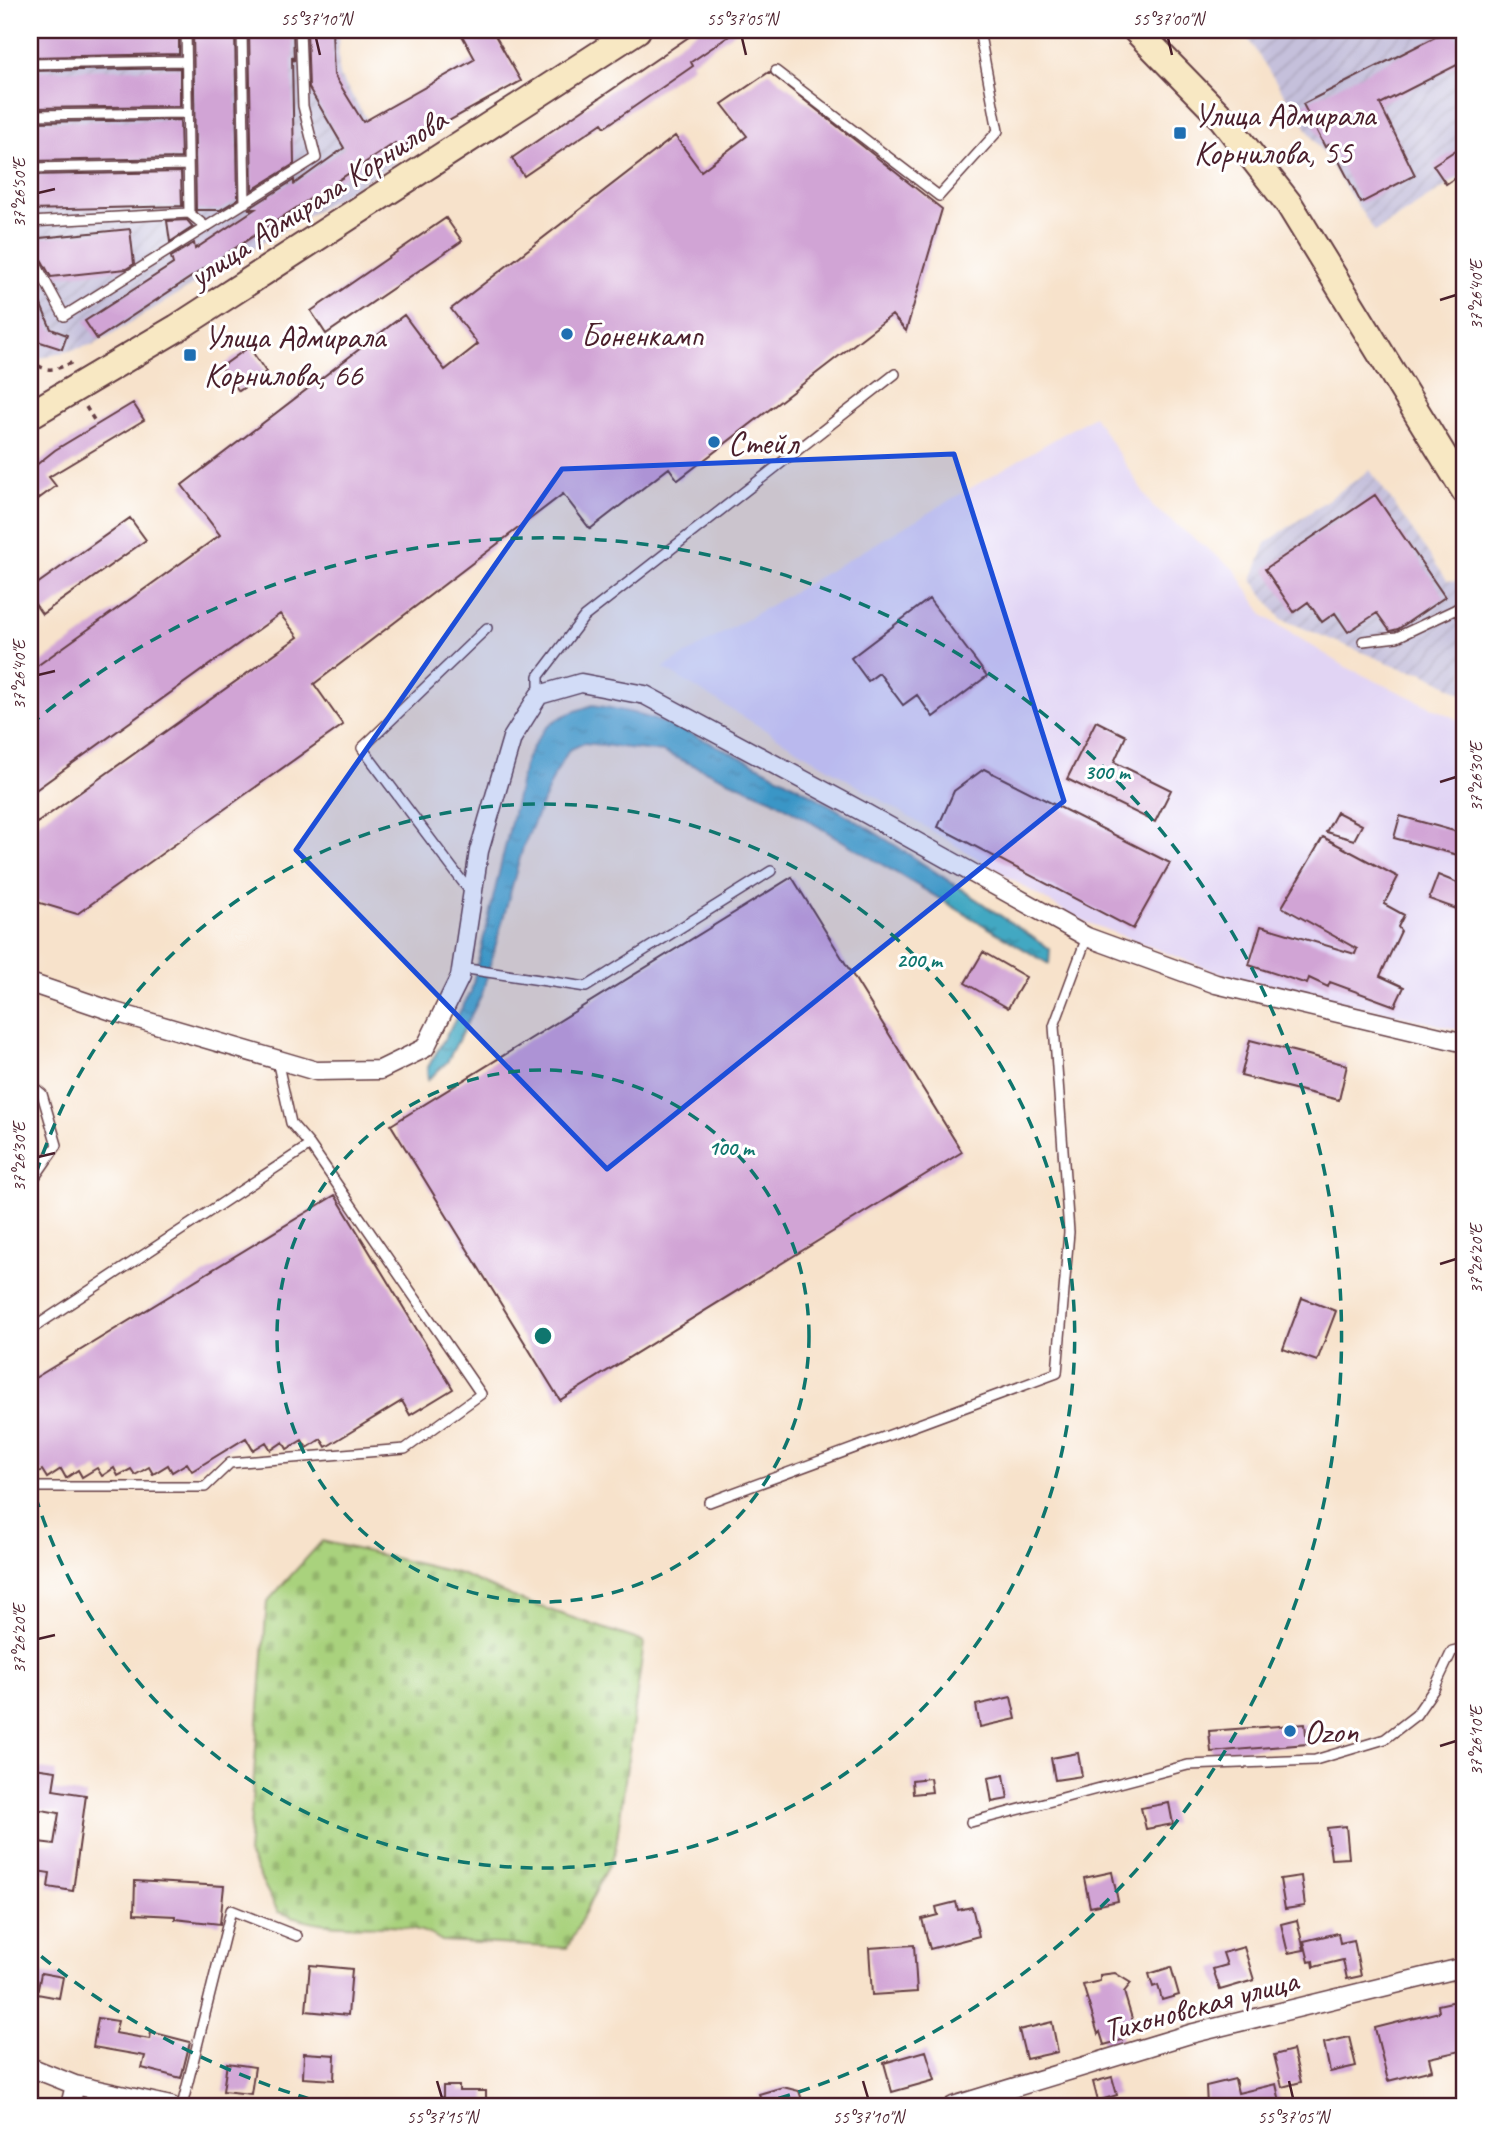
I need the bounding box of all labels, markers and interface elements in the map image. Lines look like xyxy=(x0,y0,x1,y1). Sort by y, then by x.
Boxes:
text: 55°37'10"N xyxy=(281,8,355,30)
text: 55°37'05"N xyxy=(707,8,781,30)
text: 55°37'00"N xyxy=(1133,8,1207,30)
place label: Улица Адмирала Корнилова, 55 xyxy=(1194,94,1377,174)
street label: улица Адмирала Корнилова xyxy=(179,97,457,298)
marker: Улица Адмирала Корнилова, 55 xyxy=(1172,125,1188,141)
text: 37°26'50"E xyxy=(8,156,30,228)
text: 37°26'40"E xyxy=(1465,258,1487,330)
place label: Боненкамп xyxy=(581,314,704,356)
place label: Улица Адмирала Корнилова, 66 xyxy=(204,316,387,396)
marker: Боненкамп xyxy=(559,326,575,342)
marker: Улица Адмирала Корнилова, 66 xyxy=(182,347,198,363)
place label: Стейл xyxy=(728,422,800,464)
marker: Стейл xyxy=(706,434,722,450)
text: 37°26'40"E xyxy=(8,638,30,710)
text: 37°26'30"E xyxy=(1465,740,1487,812)
text: 300 m xyxy=(1084,759,1132,785)
text: 200 m xyxy=(896,947,944,973)
text: 37°26'30"E xyxy=(8,1120,30,1192)
text: 100 m xyxy=(708,1135,756,1161)
text: 37°26'20"E xyxy=(1465,1222,1487,1294)
centre of rings xyxy=(531,1324,555,1348)
text: 37°26'20"E xyxy=(8,1602,30,1674)
text: 37°26'10"E xyxy=(1465,1704,1487,1776)
place label: Ozon xyxy=(1304,1711,1358,1753)
marker: Ozon xyxy=(1282,1723,1298,1739)
street label: Тихоновская улица xyxy=(1098,1958,1304,2051)
text: 55°37'15"N xyxy=(407,2106,481,2128)
text: 55°37'10"N xyxy=(833,2106,907,2128)
text: 55°37'05"N xyxy=(1258,2106,1332,2128)

